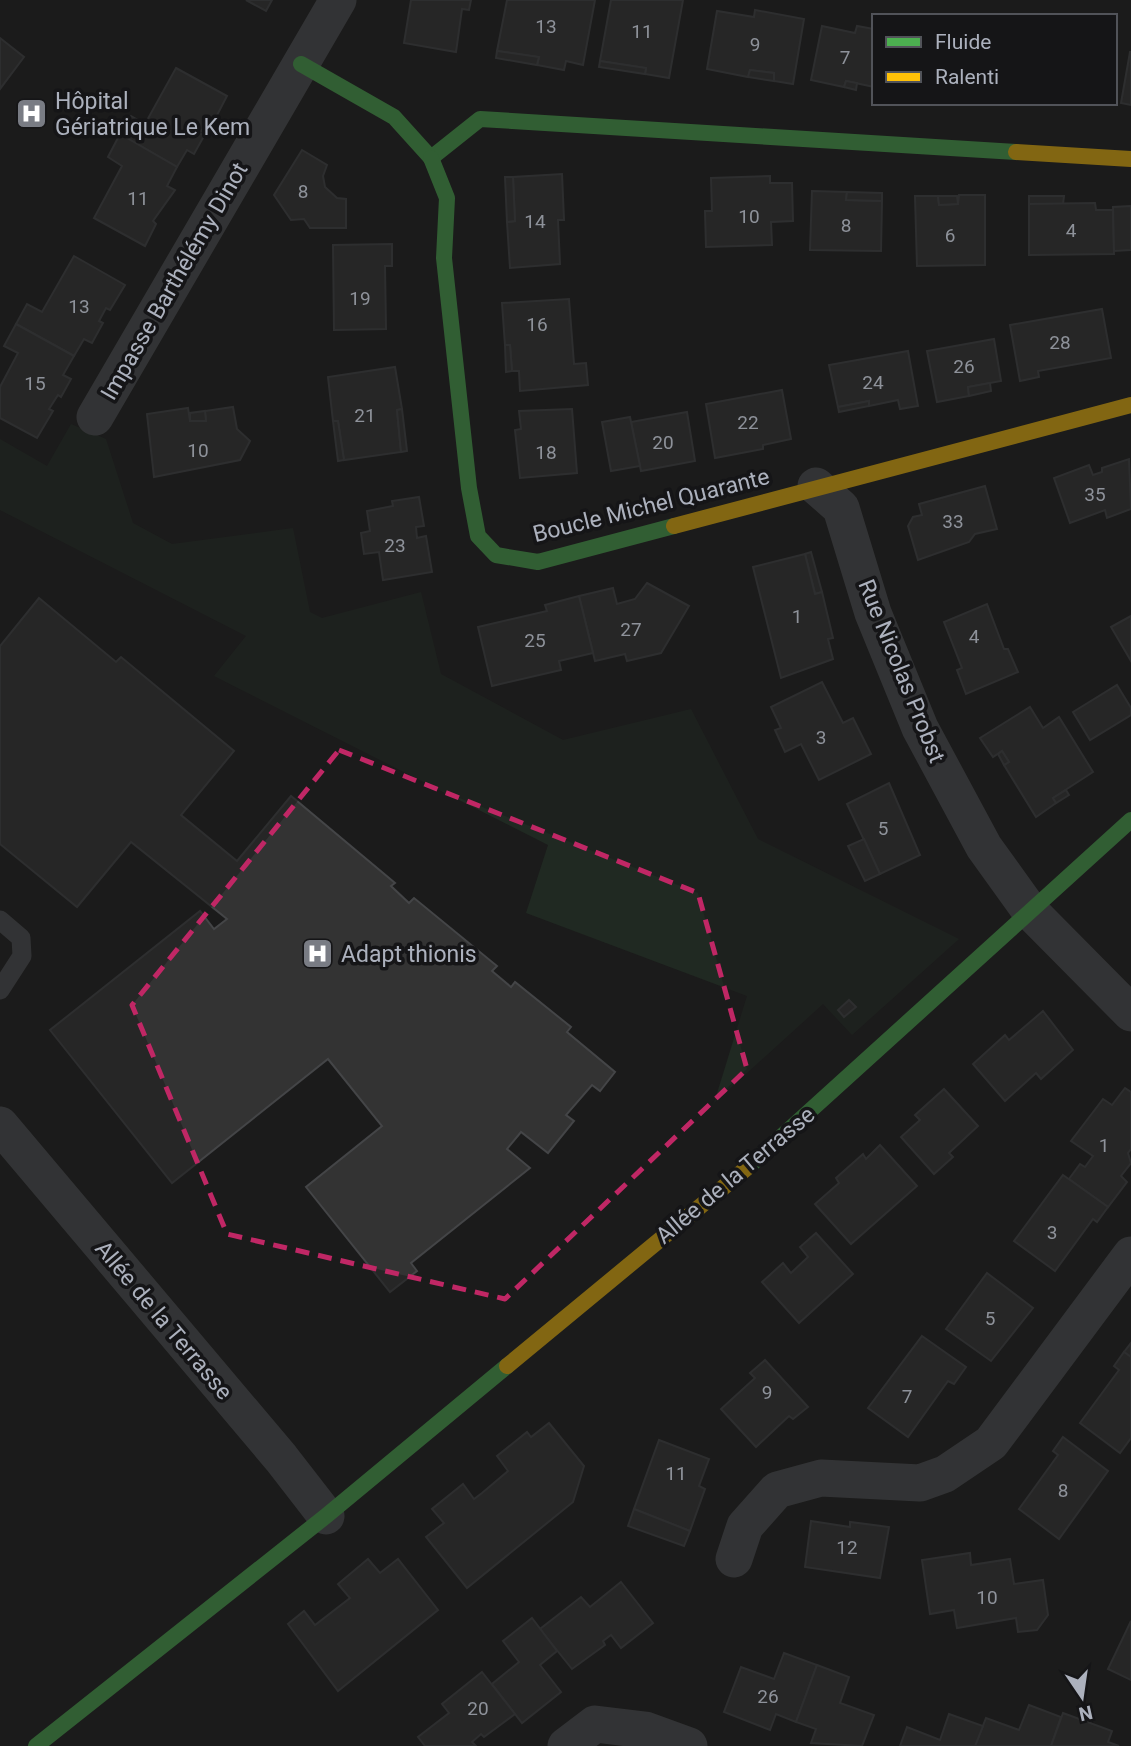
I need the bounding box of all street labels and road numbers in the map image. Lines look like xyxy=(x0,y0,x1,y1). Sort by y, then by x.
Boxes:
street label: Impasse Barthélémy Dinot xyxy=(95,158,254,405)
street label: Boucle Michel Quarante xyxy=(530,463,772,548)
street label: Rue Nicolas Probst xyxy=(852,576,951,767)
street label: Allée de la Terrasse xyxy=(650,1101,820,1250)
street label: Allée de la Terrasse xyxy=(89,1235,238,1405)

